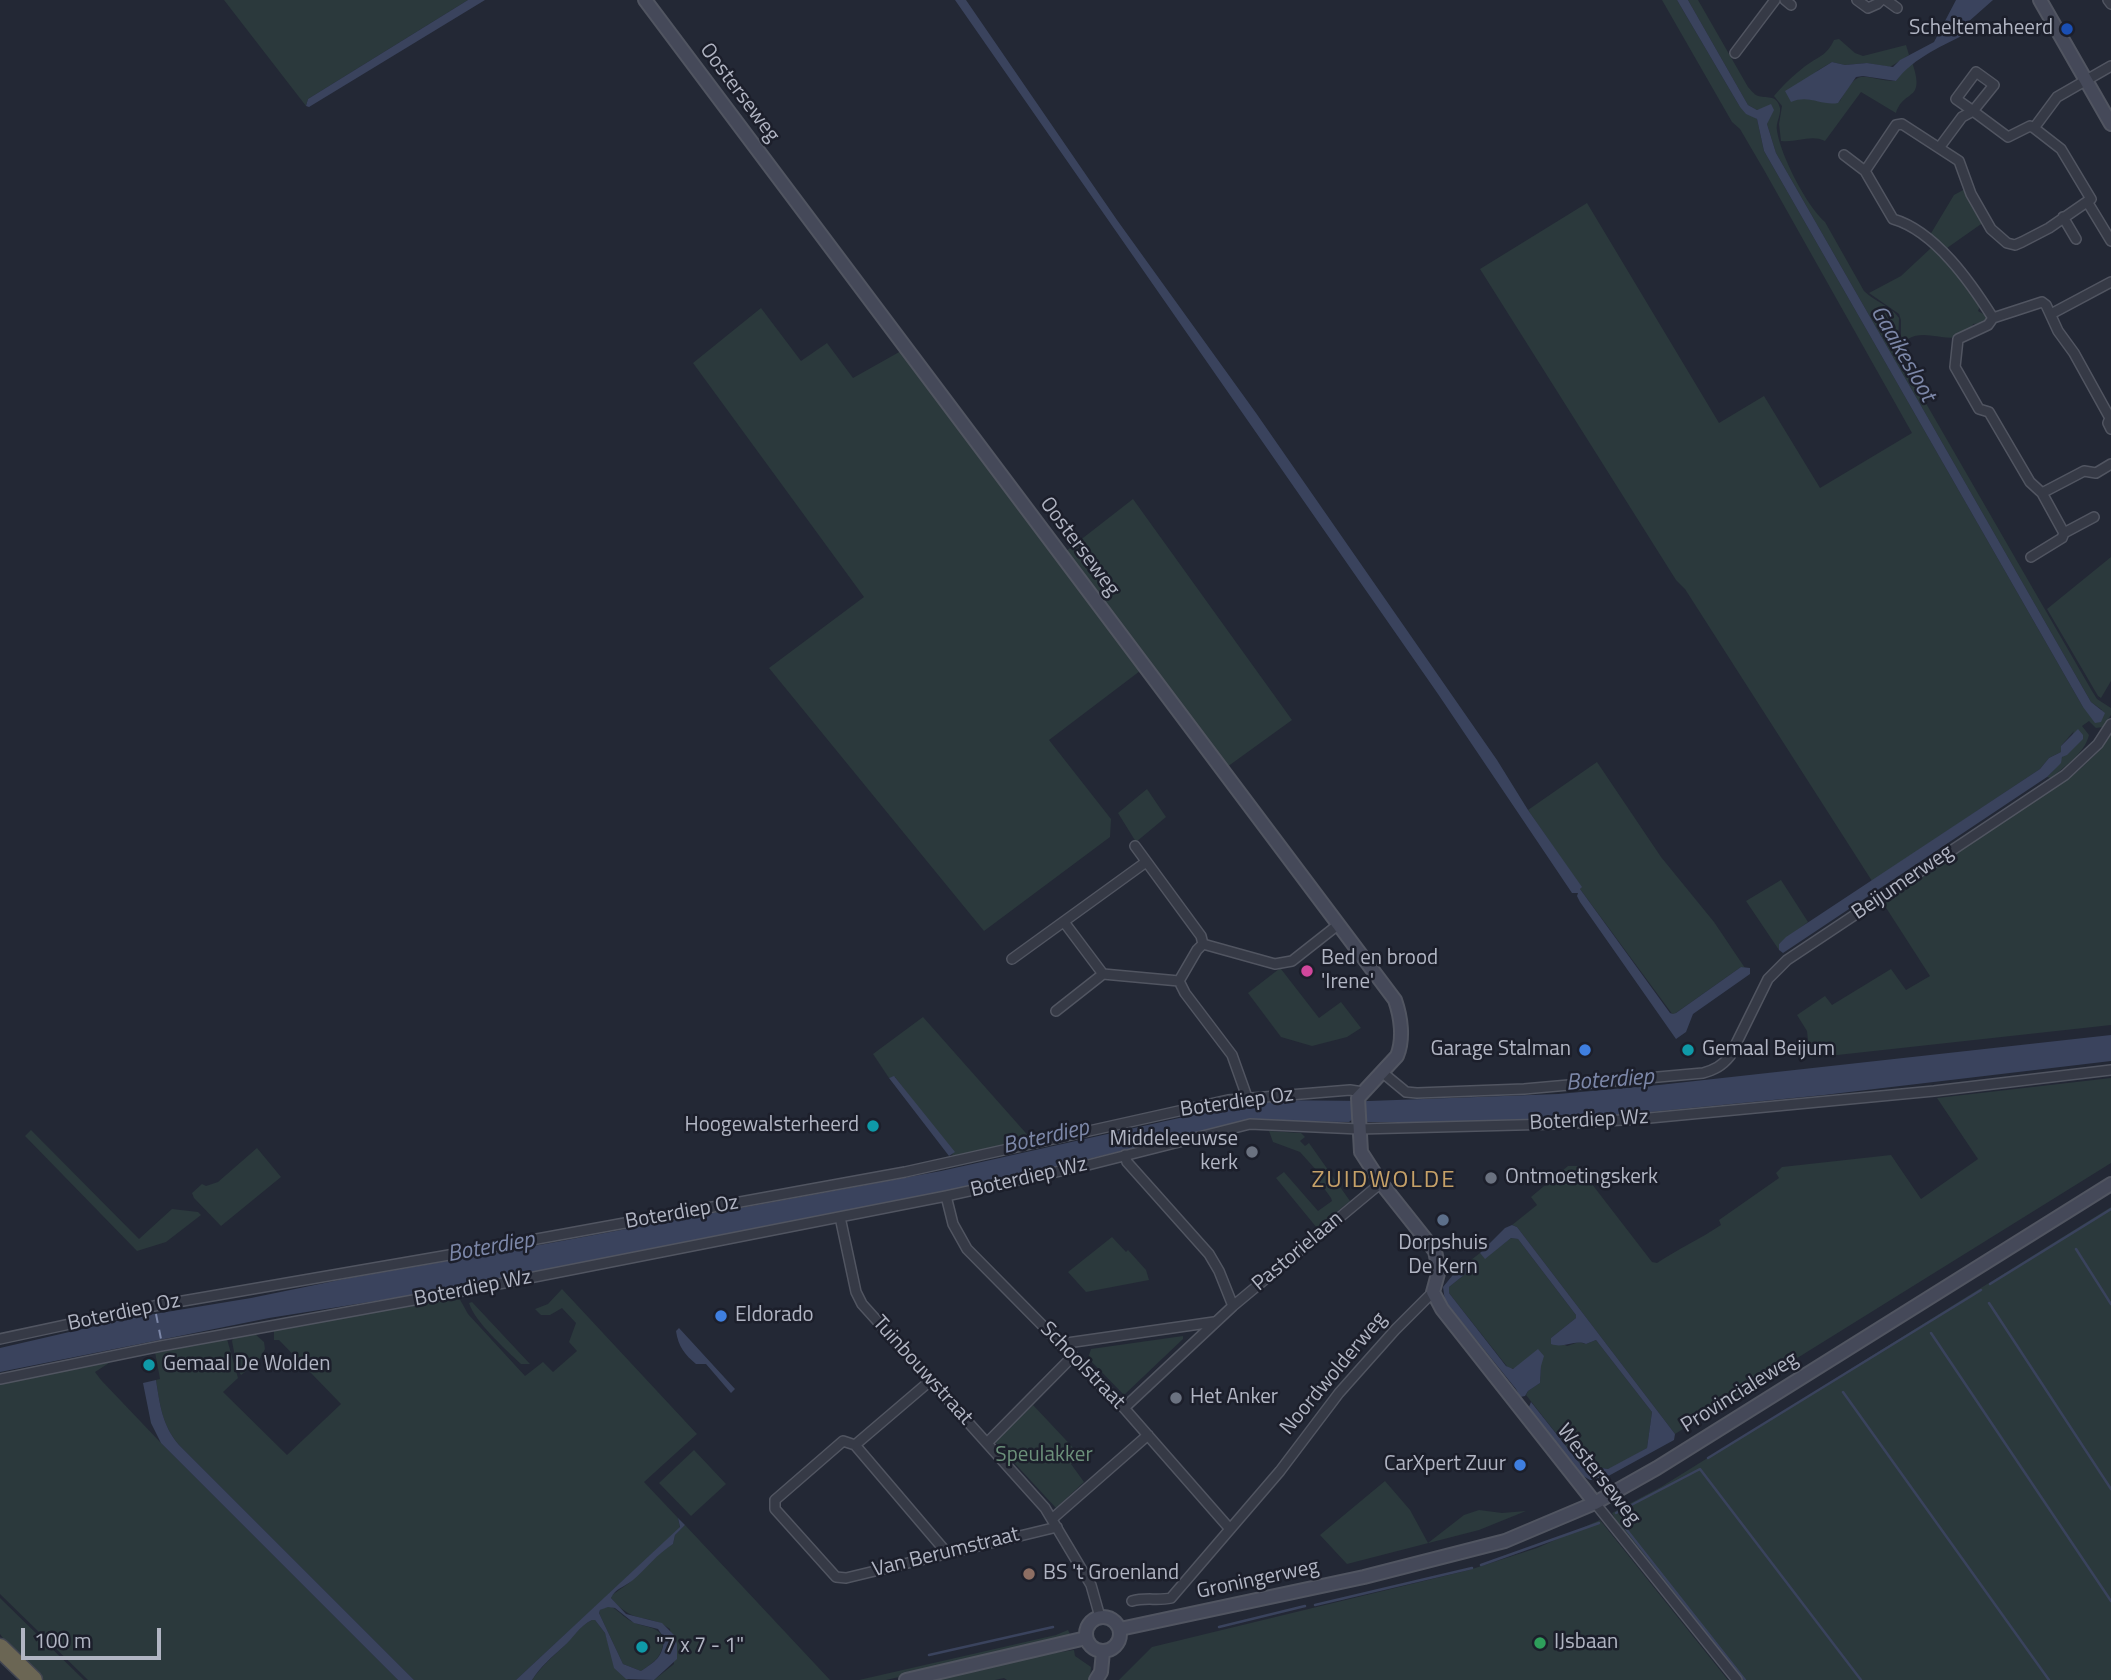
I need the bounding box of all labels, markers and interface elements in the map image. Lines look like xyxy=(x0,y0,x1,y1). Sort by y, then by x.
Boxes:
place label: Scheltemaheerd xyxy=(1909,16,2053,42)
marker: Scheltemaheerd xyxy=(2059,21,2075,37)
street label: Oosterseweg xyxy=(694,38,784,148)
water label: Gaaikesloot xyxy=(1864,301,1940,407)
street label: Oosterseweg xyxy=(1034,492,1124,602)
street label: Beijumerweg xyxy=(1848,840,1958,926)
place label: Bed en brood 'Irene' xyxy=(1321,946,1438,996)
marker: Bed en brood 'Irene' xyxy=(1299,963,1315,979)
place label: Garage Stalman xyxy=(1430,1037,1571,1063)
place label: Gemaal Beijum xyxy=(1702,1037,1835,1063)
marker: Garage Stalman xyxy=(1577,1042,1593,1058)
marker: Gemaal Beijum xyxy=(1680,1042,1696,1058)
water label: Boterdiep xyxy=(1565,1064,1655,1098)
street label: Boterdiep Oz xyxy=(1179,1083,1295,1123)
street label: Boterdiep Wz xyxy=(1529,1105,1649,1137)
place label: Hoogewalsterheerd xyxy=(685,1113,859,1139)
water label: Boterdiep xyxy=(1000,1115,1092,1161)
marker: Hoogewalsterheerd xyxy=(865,1118,881,1134)
place label: Middeleeuwse kerk xyxy=(1109,1127,1238,1177)
marker: Middeleeuwse kerk xyxy=(1244,1144,1260,1160)
street label: Boterdiep Wz xyxy=(968,1152,1090,1204)
place label: Ontmoetingskerk xyxy=(1505,1165,1658,1191)
district label: ZUIDWOLDE xyxy=(1313,1167,1455,1195)
marker: Ontmoetingskerk xyxy=(1483,1170,1499,1186)
street label: Boterdiep Oz xyxy=(624,1191,740,1235)
street label: Pastorielaan xyxy=(1247,1207,1349,1297)
marker: Dorpshuis De Kern xyxy=(1435,1212,1451,1228)
water label: Boterdiep xyxy=(445,1227,537,1269)
place label: Dorpshuis De Kern xyxy=(1398,1231,1488,1281)
street label: Boterdiep Wz xyxy=(412,1265,534,1313)
street label: Boterdiep Oz xyxy=(65,1289,183,1337)
place label: Eldorado xyxy=(735,1303,814,1329)
street label: Noordwolderweg xyxy=(1275,1307,1393,1441)
marker: Eldorado xyxy=(713,1308,729,1324)
street label: Tuinbouwstraat xyxy=(866,1311,978,1431)
street label: Schoolstraat xyxy=(1034,1317,1130,1415)
street label: Provincialeweg xyxy=(1677,1347,1803,1439)
place label: Gemaal De Wolden xyxy=(163,1352,330,1378)
marker: Gemaal De Wolden xyxy=(141,1357,157,1373)
place label: Het Anker xyxy=(1190,1385,1278,1411)
marker: Het Anker xyxy=(1168,1390,1184,1406)
street label: Westerseweg xyxy=(1551,1419,1645,1531)
park label: Speulakker xyxy=(995,1443,1093,1469)
place label: CarXpert Zuur xyxy=(1384,1452,1506,1478)
marker: CarXpert Zuur xyxy=(1512,1457,1528,1473)
street label: Van Berumstraat xyxy=(870,1523,1022,1583)
street label: Groningerweg xyxy=(1195,1555,1321,1605)
place label: BS 't Groenland xyxy=(1043,1561,1179,1587)
marker: BS 't Groenland xyxy=(1021,1566,1037,1582)
scale bar xyxy=(24,1614,164,1658)
text: 100 m xyxy=(34,1624,91,1656)
place label: IJsbaan xyxy=(1554,1630,1618,1656)
place label: "7 x 7 - 1" xyxy=(656,1634,744,1660)
marker: IJsbaan xyxy=(1532,1635,1548,1651)
marker: "7 x 7 - 1" xyxy=(634,1639,650,1655)

